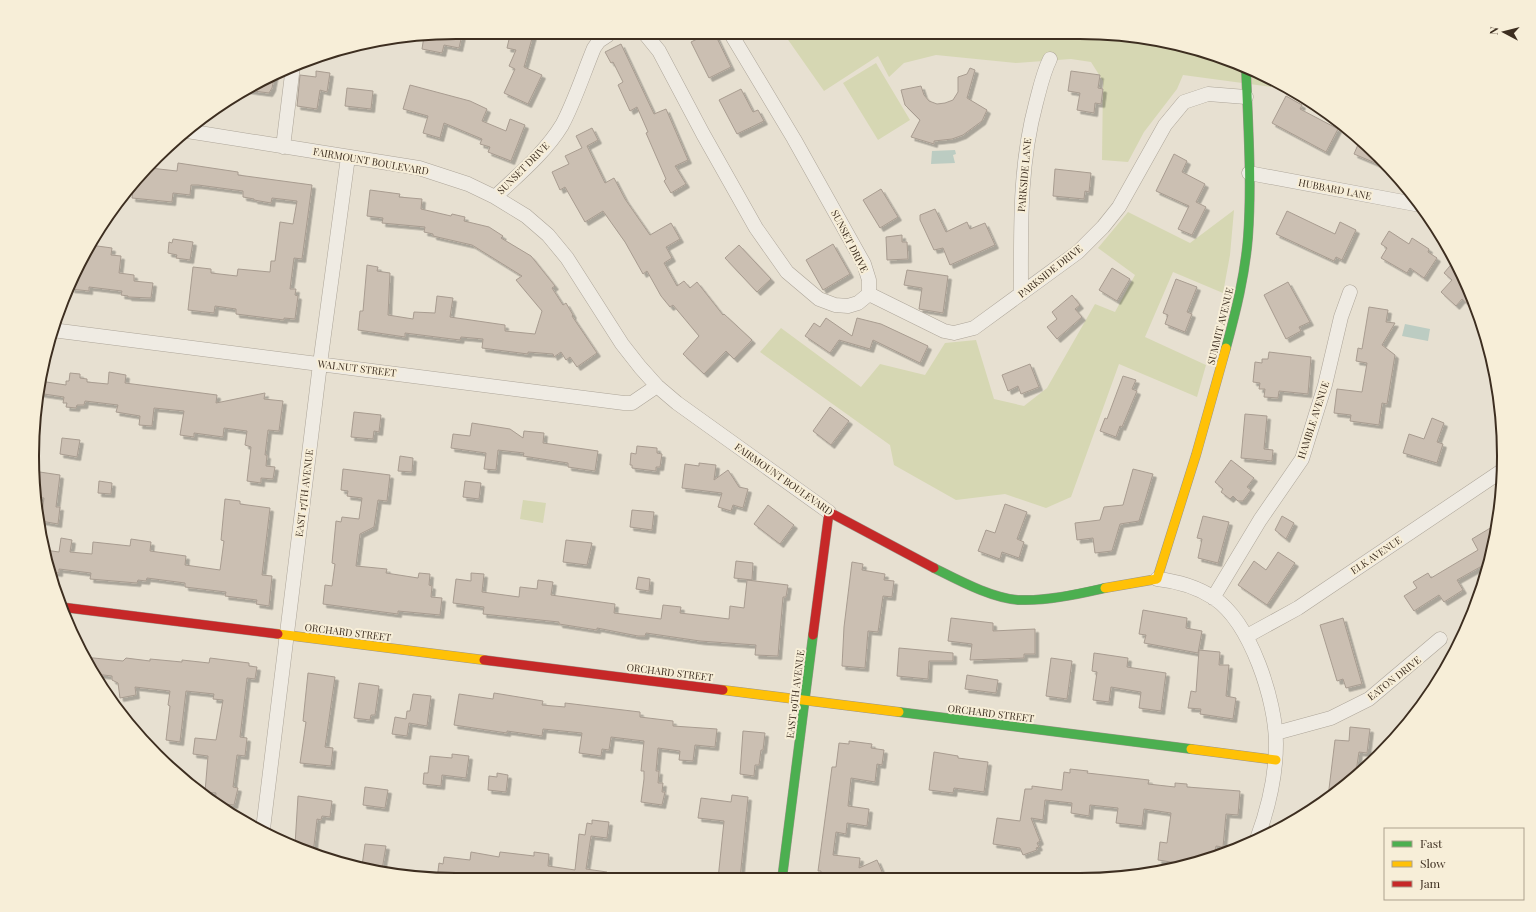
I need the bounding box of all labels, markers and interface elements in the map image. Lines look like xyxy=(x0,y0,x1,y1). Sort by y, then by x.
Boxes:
north arrow xyxy=(1484,12,1524,52)
text: N xyxy=(1486,26,1502,36)
street label: PARKSIDE LANE xyxy=(1014,137,1034,213)
street label: SUNSET DRIVE xyxy=(494,139,552,197)
street label: FAIRMOUNT BOULEVARD xyxy=(312,144,430,178)
street label: HUBBARD LANE xyxy=(1297,175,1373,203)
street label: SUNSET DRIVE xyxy=(828,207,872,275)
street label: PARKSIDE DRIVE xyxy=(1015,241,1085,301)
street label: SUMMIT AVENUE xyxy=(1204,286,1236,366)
street label: WALNUT STREET xyxy=(316,356,397,380)
street label: HAMBLE AVENUE xyxy=(1294,379,1332,461)
street label: FAIRMOUNT BOULEVARD xyxy=(732,440,836,518)
street label: EAST 17TH AVENUE xyxy=(292,448,316,538)
street label: ELK AVENUE xyxy=(1348,533,1404,577)
street label: ORCHARD STREET xyxy=(304,620,392,644)
street label: EAST 19TH AVENUE xyxy=(783,649,807,739)
street label: EATON DRIVE xyxy=(1364,653,1424,703)
street label: ORCHARD STREET xyxy=(626,660,714,684)
street label: ORCHARD STREET xyxy=(947,701,1035,725)
legend xyxy=(1384,828,1524,900)
text: Fast xyxy=(1420,835,1443,851)
text: Slow xyxy=(1420,855,1446,871)
text: Jam xyxy=(1419,875,1441,891)

